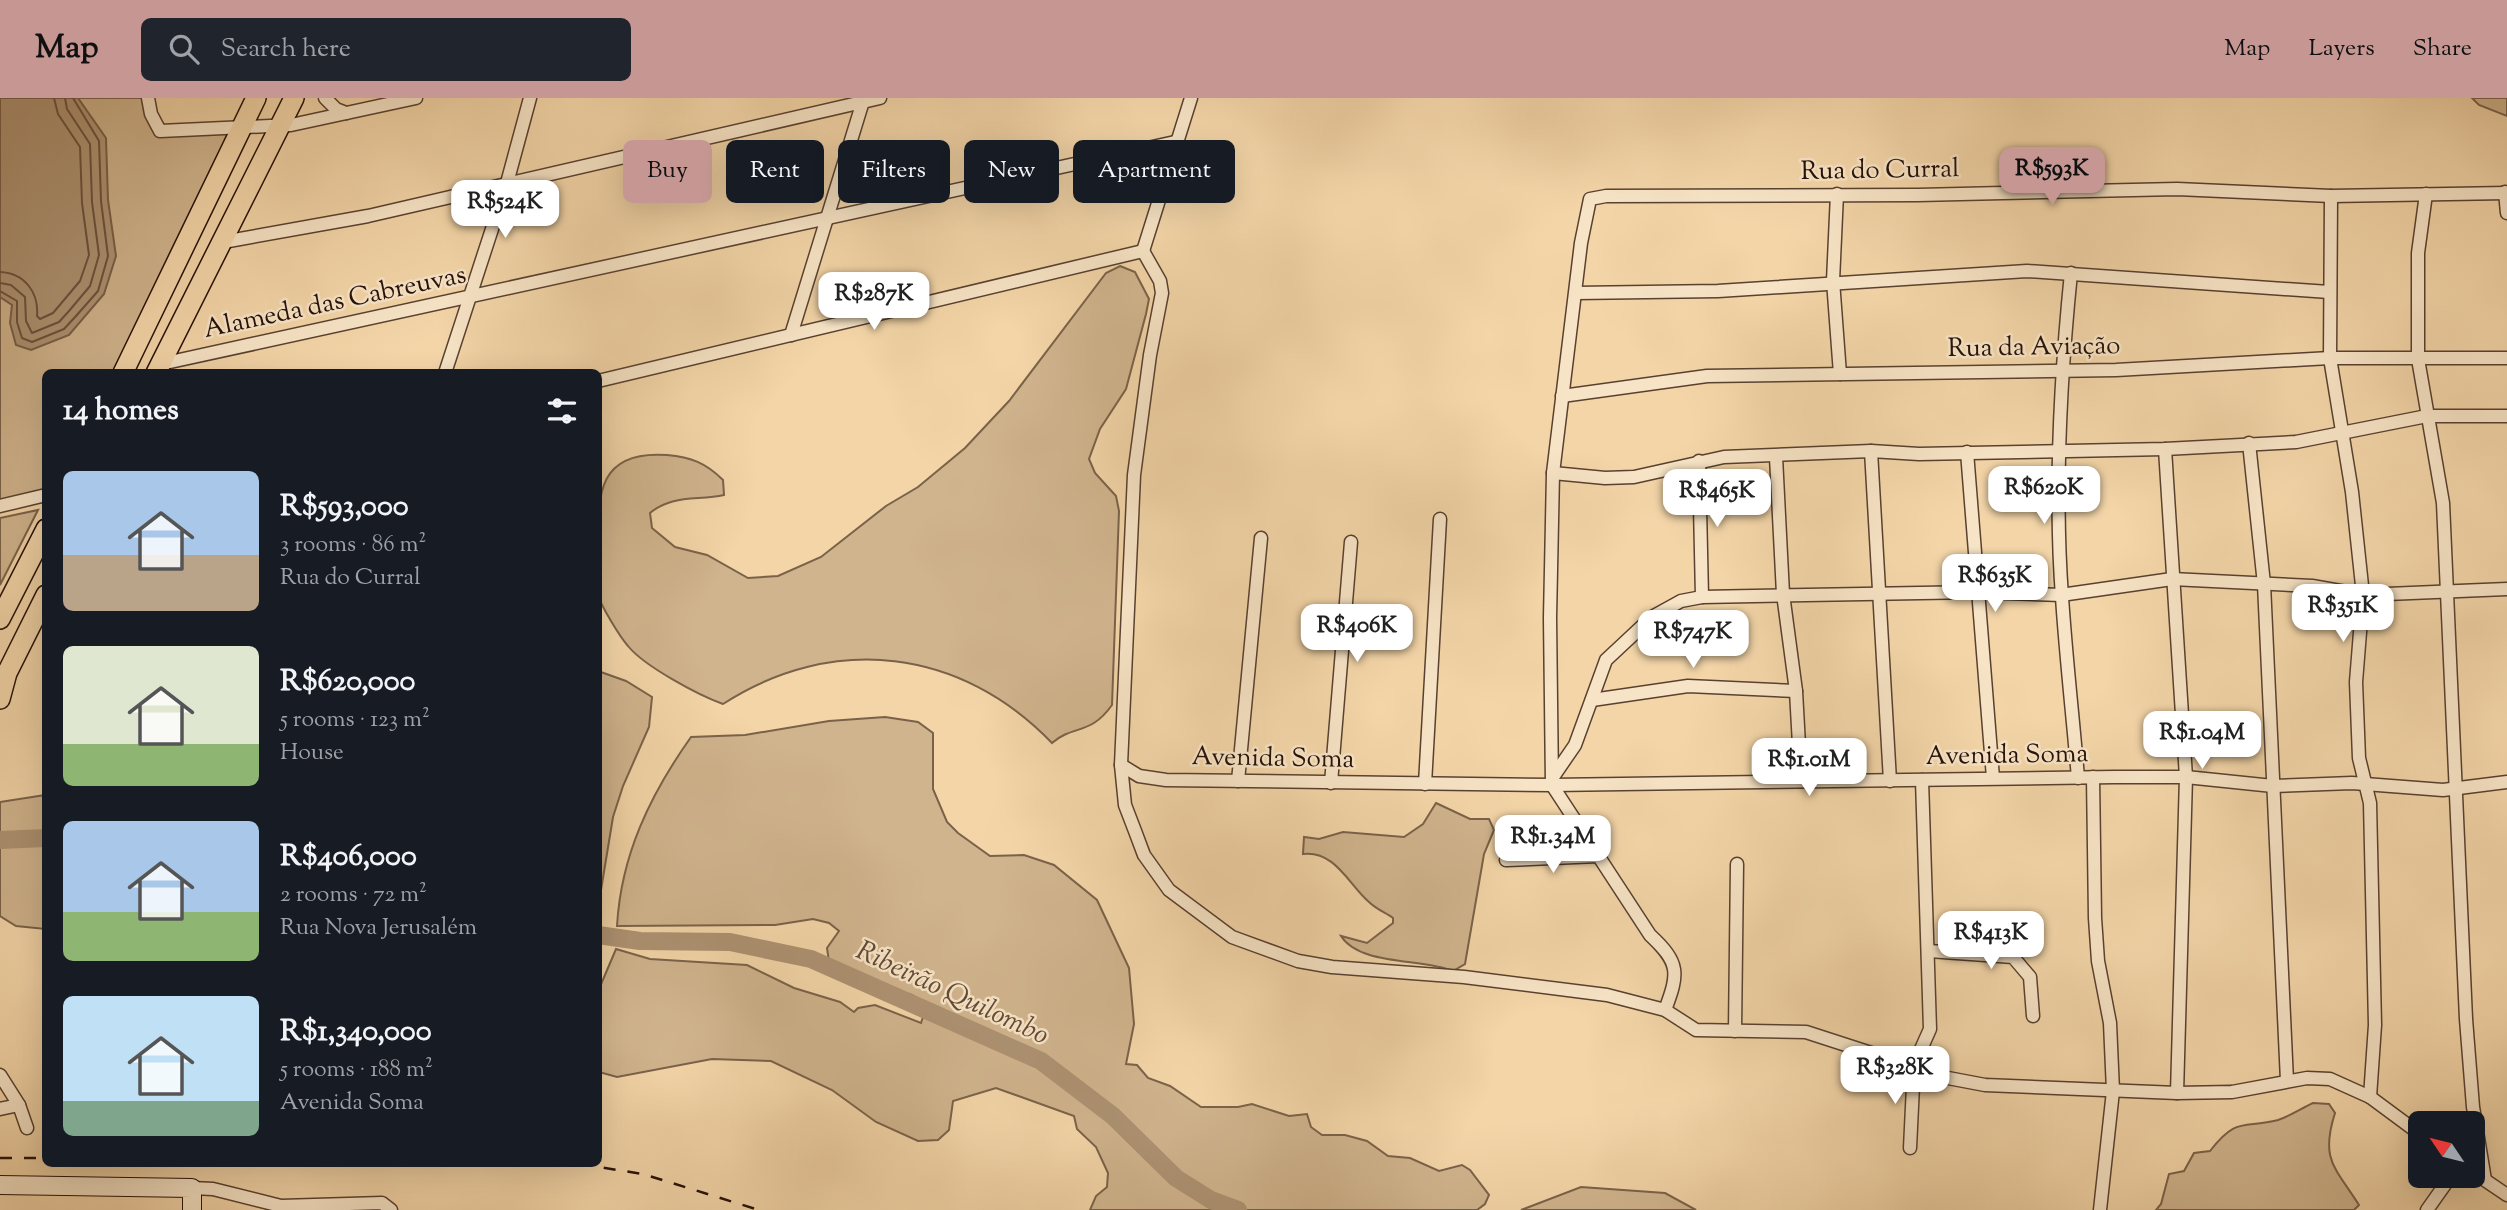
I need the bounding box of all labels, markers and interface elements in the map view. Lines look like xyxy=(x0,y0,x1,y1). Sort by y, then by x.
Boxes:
search box xyxy=(141,18,631,81)
text: Map xyxy=(35,25,99,73)
icon: search xyxy=(165,30,203,68)
text: Search here xyxy=(221,31,351,68)
text: Map xyxy=(2224,32,2270,66)
text: Layers xyxy=(2308,32,2375,66)
text: Share xyxy=(2413,32,2472,66)
chip: Buy xyxy=(623,140,712,203)
chip: Rent xyxy=(726,140,824,203)
chip: Filters xyxy=(838,140,950,203)
chip: New xyxy=(964,140,1059,203)
chip: Apartment xyxy=(1073,140,1235,203)
pin: R$593K xyxy=(1995,148,2109,207)
street label: Rua do Curral xyxy=(1800,151,1960,191)
text: R$593K xyxy=(2015,153,2089,186)
pin: R$524K xyxy=(448,180,562,240)
text: R$524K xyxy=(467,186,543,219)
street label: Alameda das Cabreuvas xyxy=(200,257,470,349)
pin: R$287K xyxy=(817,272,931,332)
text: R$287K xyxy=(834,278,914,311)
street label: Rua da Aviação xyxy=(1947,328,2121,368)
text: 14 homes xyxy=(63,390,179,433)
icon: filters xyxy=(543,392,581,430)
pin: R$620K xyxy=(1987,466,2101,526)
pin: R$465K xyxy=(1660,470,1774,529)
text: R$620K xyxy=(2004,472,2084,505)
text: R$465K xyxy=(1679,475,1755,508)
text: R$593,000 xyxy=(280,486,409,529)
icon: home xyxy=(119,499,203,583)
text: 3 rooms · 86 m² xyxy=(280,529,426,562)
pin: R$635K xyxy=(1938,554,2052,614)
text: R$635K xyxy=(1958,560,2032,593)
text: Rua do Curral xyxy=(280,562,421,595)
pin: R$351K xyxy=(2286,584,2400,644)
text: R$351K xyxy=(2308,590,2378,623)
pin: R$406K xyxy=(1300,604,1414,664)
text: R$406K xyxy=(1317,610,1397,643)
pin: R$747K xyxy=(1636,610,1750,670)
text: R$747K xyxy=(1654,616,1732,649)
text: R$620,000 xyxy=(280,661,415,704)
icon: home xyxy=(119,674,203,758)
text: 5 rooms · 123 m² xyxy=(280,704,430,737)
pin: R$1.04M xyxy=(2137,712,2267,771)
text: R$1.04M xyxy=(2159,717,2245,750)
street label: Avenida Soma xyxy=(1925,736,2089,776)
text: House xyxy=(280,737,344,770)
pin: R$1.01M xyxy=(1744,738,1874,798)
street label: Avenida Soma xyxy=(1191,739,1355,779)
text: R$1.01M xyxy=(1768,744,1850,777)
pin: R$1.34M xyxy=(1488,816,1618,875)
text: R$1.34M xyxy=(1511,821,1595,854)
text: R$406,000 xyxy=(280,836,417,879)
icon: home xyxy=(119,849,203,933)
text: 2 rooms · 72 m² xyxy=(280,879,427,912)
text: Rua Nova Jerusalém xyxy=(280,912,477,945)
pin: R$413K xyxy=(1934,912,2048,971)
text: R$413K xyxy=(1954,917,2028,950)
water label: Ribeirão Quilombo xyxy=(849,932,1055,1056)
text: R$1,340,000 xyxy=(280,1011,432,1054)
icon: home xyxy=(119,1024,203,1108)
pin: R$328K xyxy=(1838,1046,1952,1106)
text: R$328K xyxy=(1857,1052,1933,1085)
text: 5 rooms · 188 m² xyxy=(280,1054,433,1087)
text: Avenida Soma xyxy=(280,1087,424,1120)
north arrow xyxy=(2408,1111,2485,1188)
map controls xyxy=(2408,1111,2485,1188)

